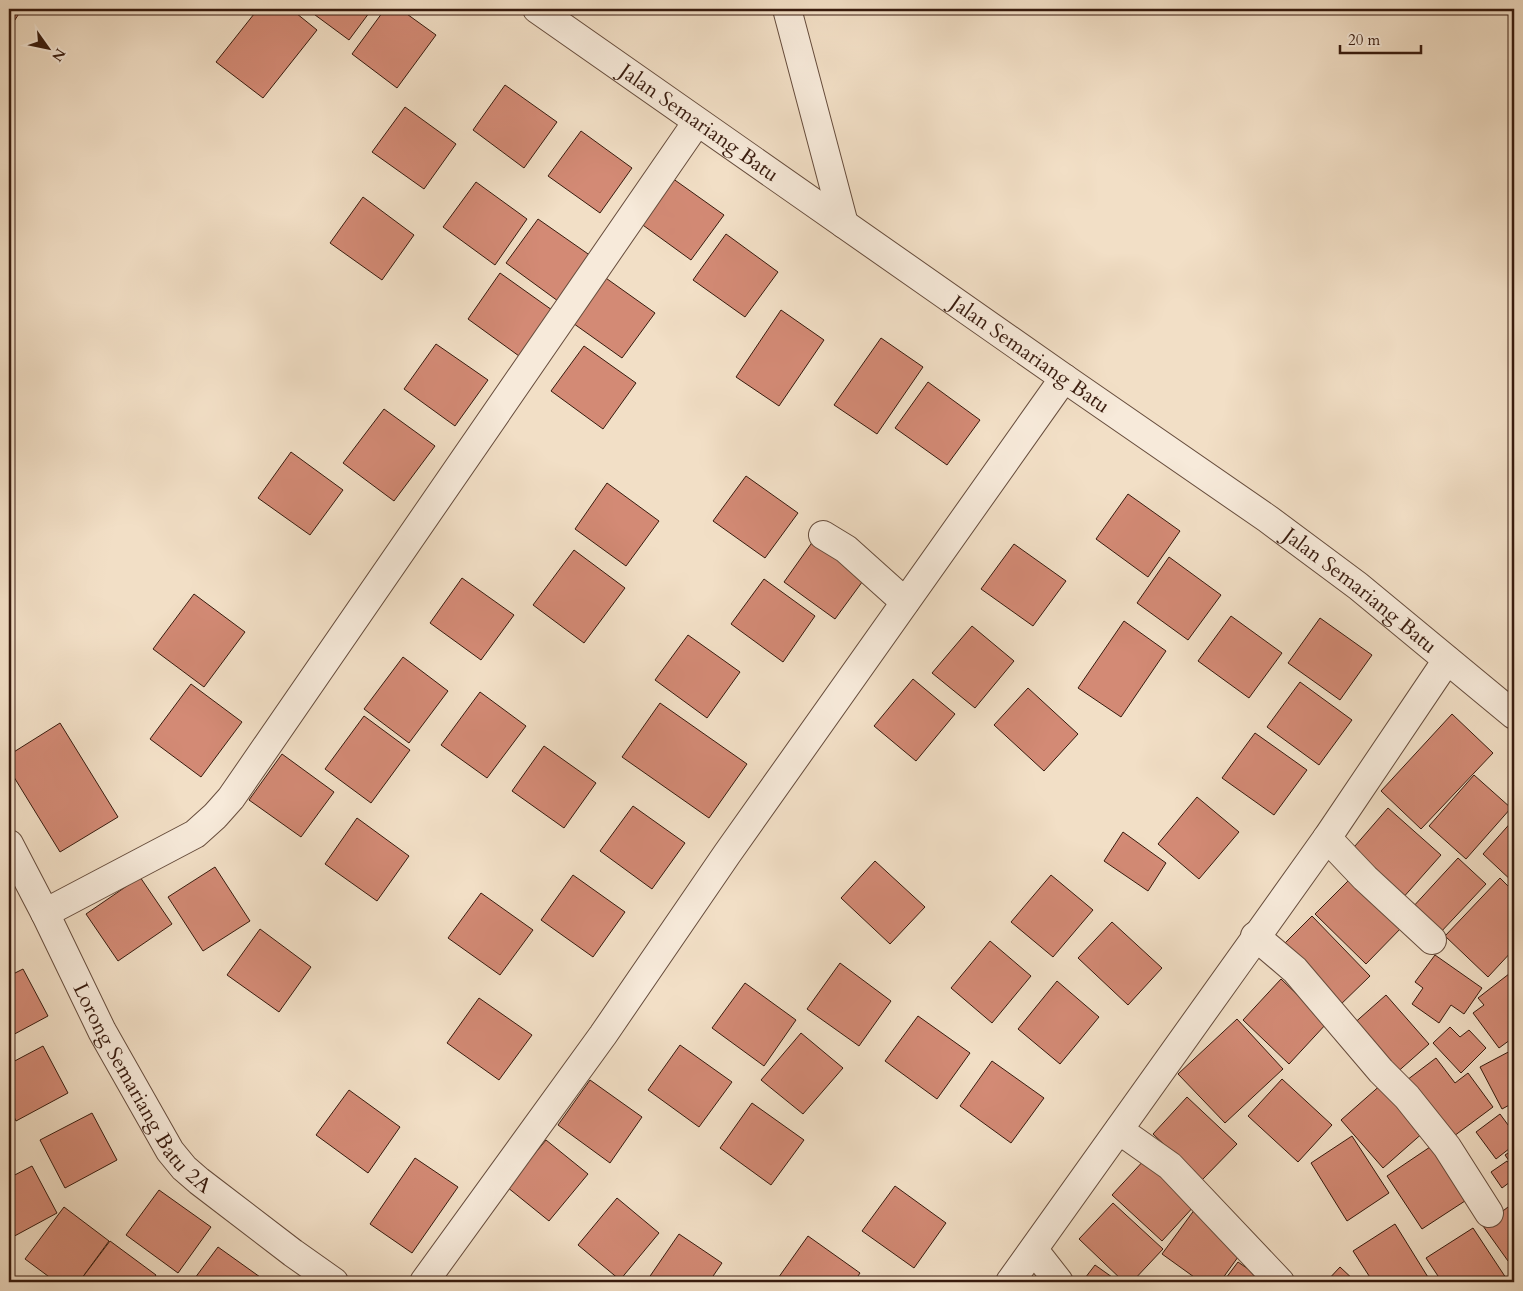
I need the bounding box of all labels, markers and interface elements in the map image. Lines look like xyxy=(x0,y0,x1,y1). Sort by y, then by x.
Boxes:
north arrow xyxy=(22,22,72,72)
scale bar xyxy=(1340,22,1422,54)
text: 20 m xyxy=(1348,30,1380,50)
text: N xyxy=(47,45,70,65)
street label: Jalan Semariang Batu xyxy=(611,55,784,189)
street label: Jalan Semariang Batu xyxy=(942,287,1116,420)
street label: Jalan Semariang Batu xyxy=(1275,519,1443,661)
street label: Lorong Semariang Batu 2A xyxy=(66,978,217,1201)

